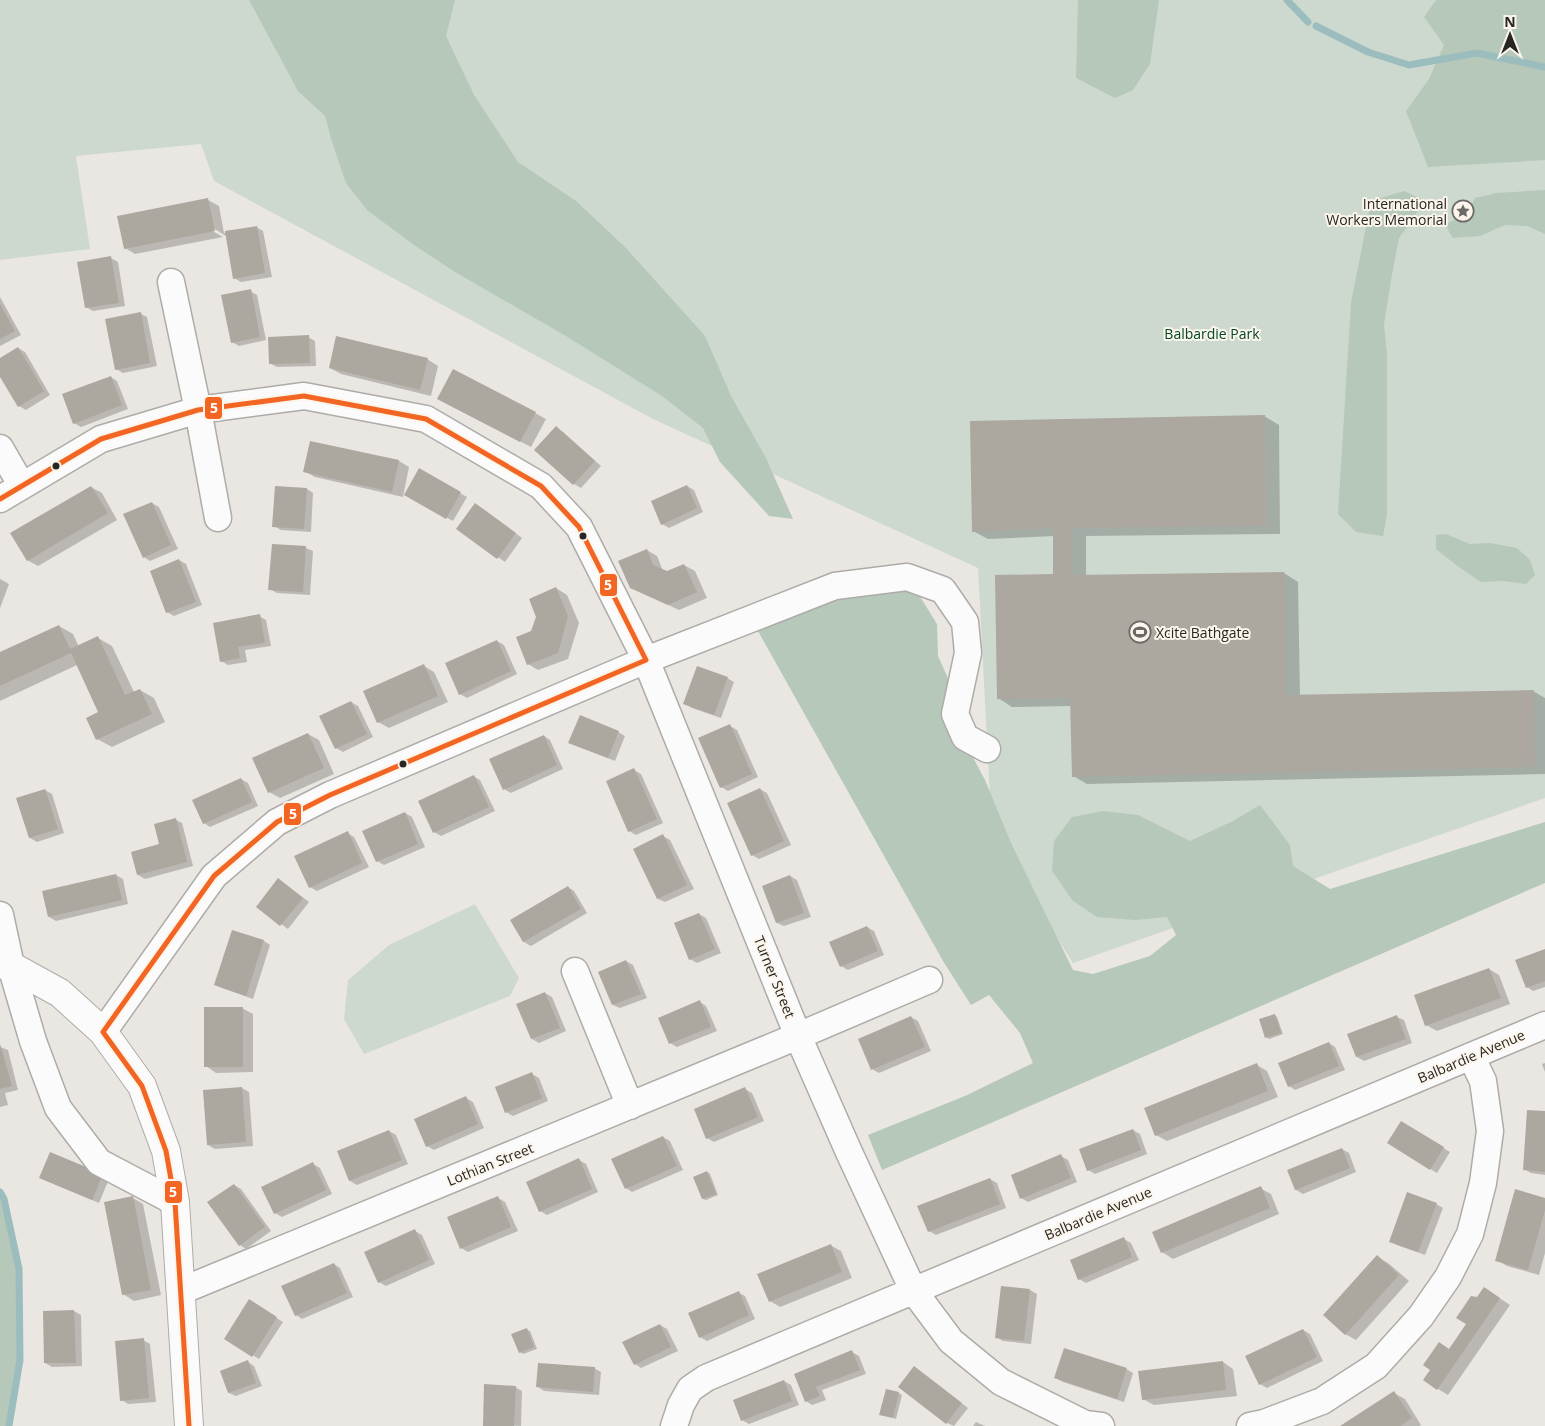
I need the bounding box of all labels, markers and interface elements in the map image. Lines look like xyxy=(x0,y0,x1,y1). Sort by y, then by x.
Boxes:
north arrow xyxy=(1485,10,1535,60)
text: N xyxy=(1504,12,1516,31)
place label: International Workers Memorial xyxy=(1326,194,1447,229)
place icon: International Workers Memorial xyxy=(1451,199,1475,223)
park label: Balbardie Park xyxy=(1164,324,1260,343)
line badge: 5 xyxy=(204,396,223,420)
text: 5 xyxy=(210,398,218,417)
unlabelled marker xyxy=(51,461,61,471)
unlabelled marker xyxy=(578,531,588,541)
line badge: 5 xyxy=(599,573,618,597)
text: 5 xyxy=(604,575,612,594)
sports icon: Xcite Bathgate xyxy=(1128,620,1152,644)
place label: Xcite Bathgate xyxy=(1156,623,1250,642)
unlabelled marker xyxy=(398,759,408,769)
line badge: 5 xyxy=(283,802,302,826)
text: 5 xyxy=(289,804,297,823)
street label: Turner Street xyxy=(750,933,800,1021)
street label: Balbardie Avenue xyxy=(1414,1025,1528,1087)
street label: Lothian Street xyxy=(444,1138,536,1190)
line badge: 5 xyxy=(164,1180,183,1204)
text: 5 xyxy=(169,1182,177,1201)
street label: Balbardie Avenue xyxy=(1041,1182,1155,1244)

